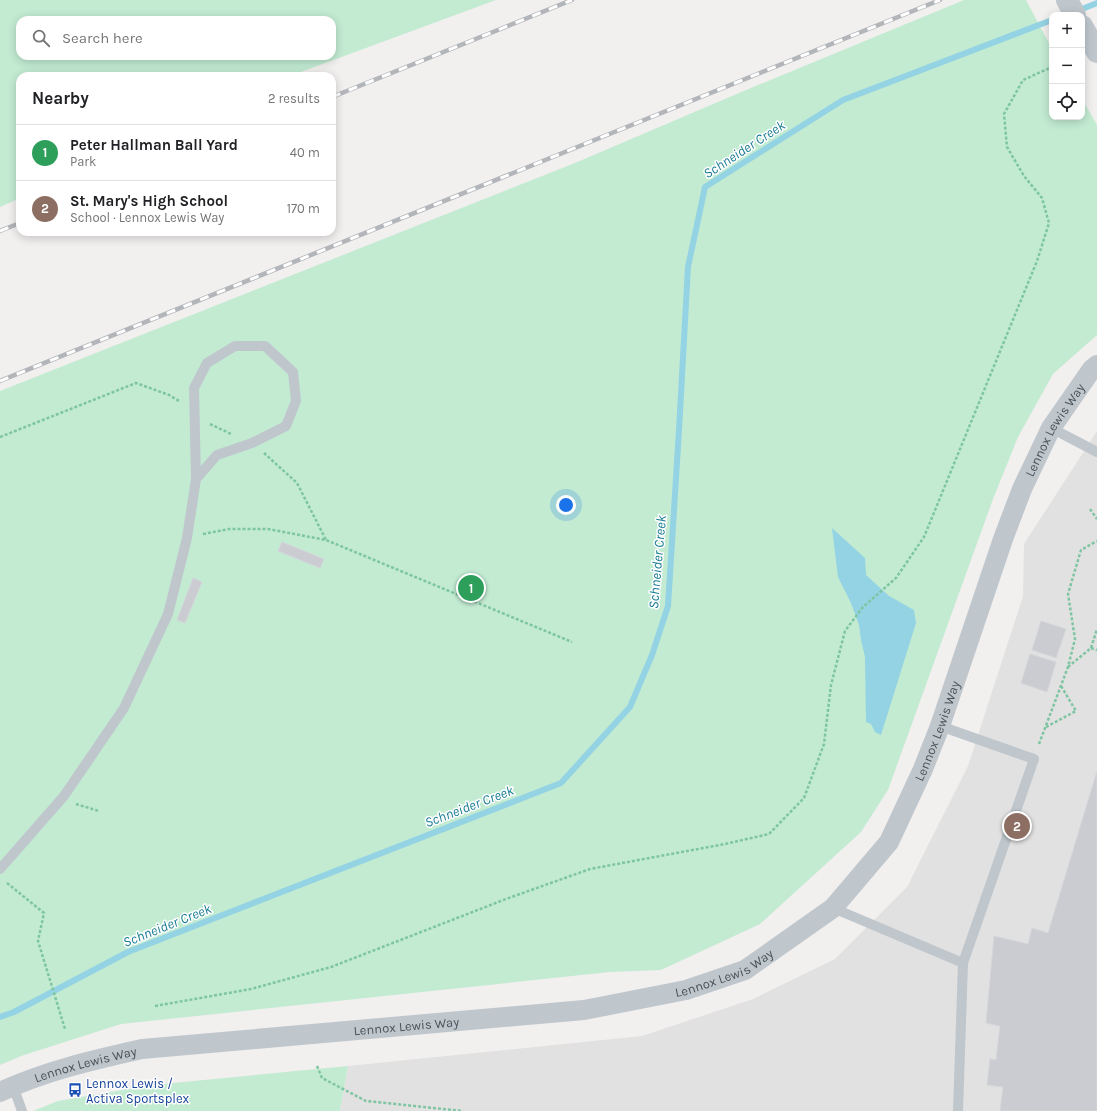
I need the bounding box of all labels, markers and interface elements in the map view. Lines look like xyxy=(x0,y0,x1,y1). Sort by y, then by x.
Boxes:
map controls xyxy=(1049,12,1085,120)
button: + xyxy=(1049,12,1085,48)
search box xyxy=(16,16,336,60)
icon: search xyxy=(30,27,52,49)
text: Search here xyxy=(62,29,143,47)
button: − xyxy=(1049,48,1085,84)
button: locate xyxy=(1049,84,1085,120)
text: Nearby xyxy=(32,88,89,108)
text: 2 results xyxy=(268,91,320,106)
water label: Schneider Creek xyxy=(700,116,789,182)
text: Peter Hallman Ball Yard xyxy=(70,136,238,154)
text: 1 xyxy=(43,145,47,160)
text: 40 m xyxy=(290,145,320,160)
text: Park xyxy=(70,154,96,169)
text: St. Mary's High School xyxy=(70,192,228,210)
text: 2 xyxy=(41,201,49,216)
text: 170 m xyxy=(287,201,320,216)
text: School · Lennox Lewis Way xyxy=(70,210,224,225)
street label: Lennox Lewis Way xyxy=(1022,381,1088,479)
your location xyxy=(556,495,576,515)
water label: Schneider Creek xyxy=(645,514,670,610)
pin: 1 xyxy=(458,573,484,603)
street label: Lennox Lewis Way xyxy=(911,679,963,783)
water label: Schneider Creek xyxy=(422,781,517,831)
pin: 2 xyxy=(1004,811,1030,841)
water label: Schneider Creek xyxy=(120,900,215,951)
street label: Lennox Lewis Way xyxy=(674,946,776,1000)
street label: Lennox Lewis Way xyxy=(353,1014,460,1038)
street label: Lennox Lewis Way xyxy=(32,1043,138,1085)
place label: Lennox Lewis / Activa Sportsplex xyxy=(86,1076,190,1106)
bus stop icon: Lennox Lewis / Activa Sportsplex xyxy=(67,1082,83,1098)

